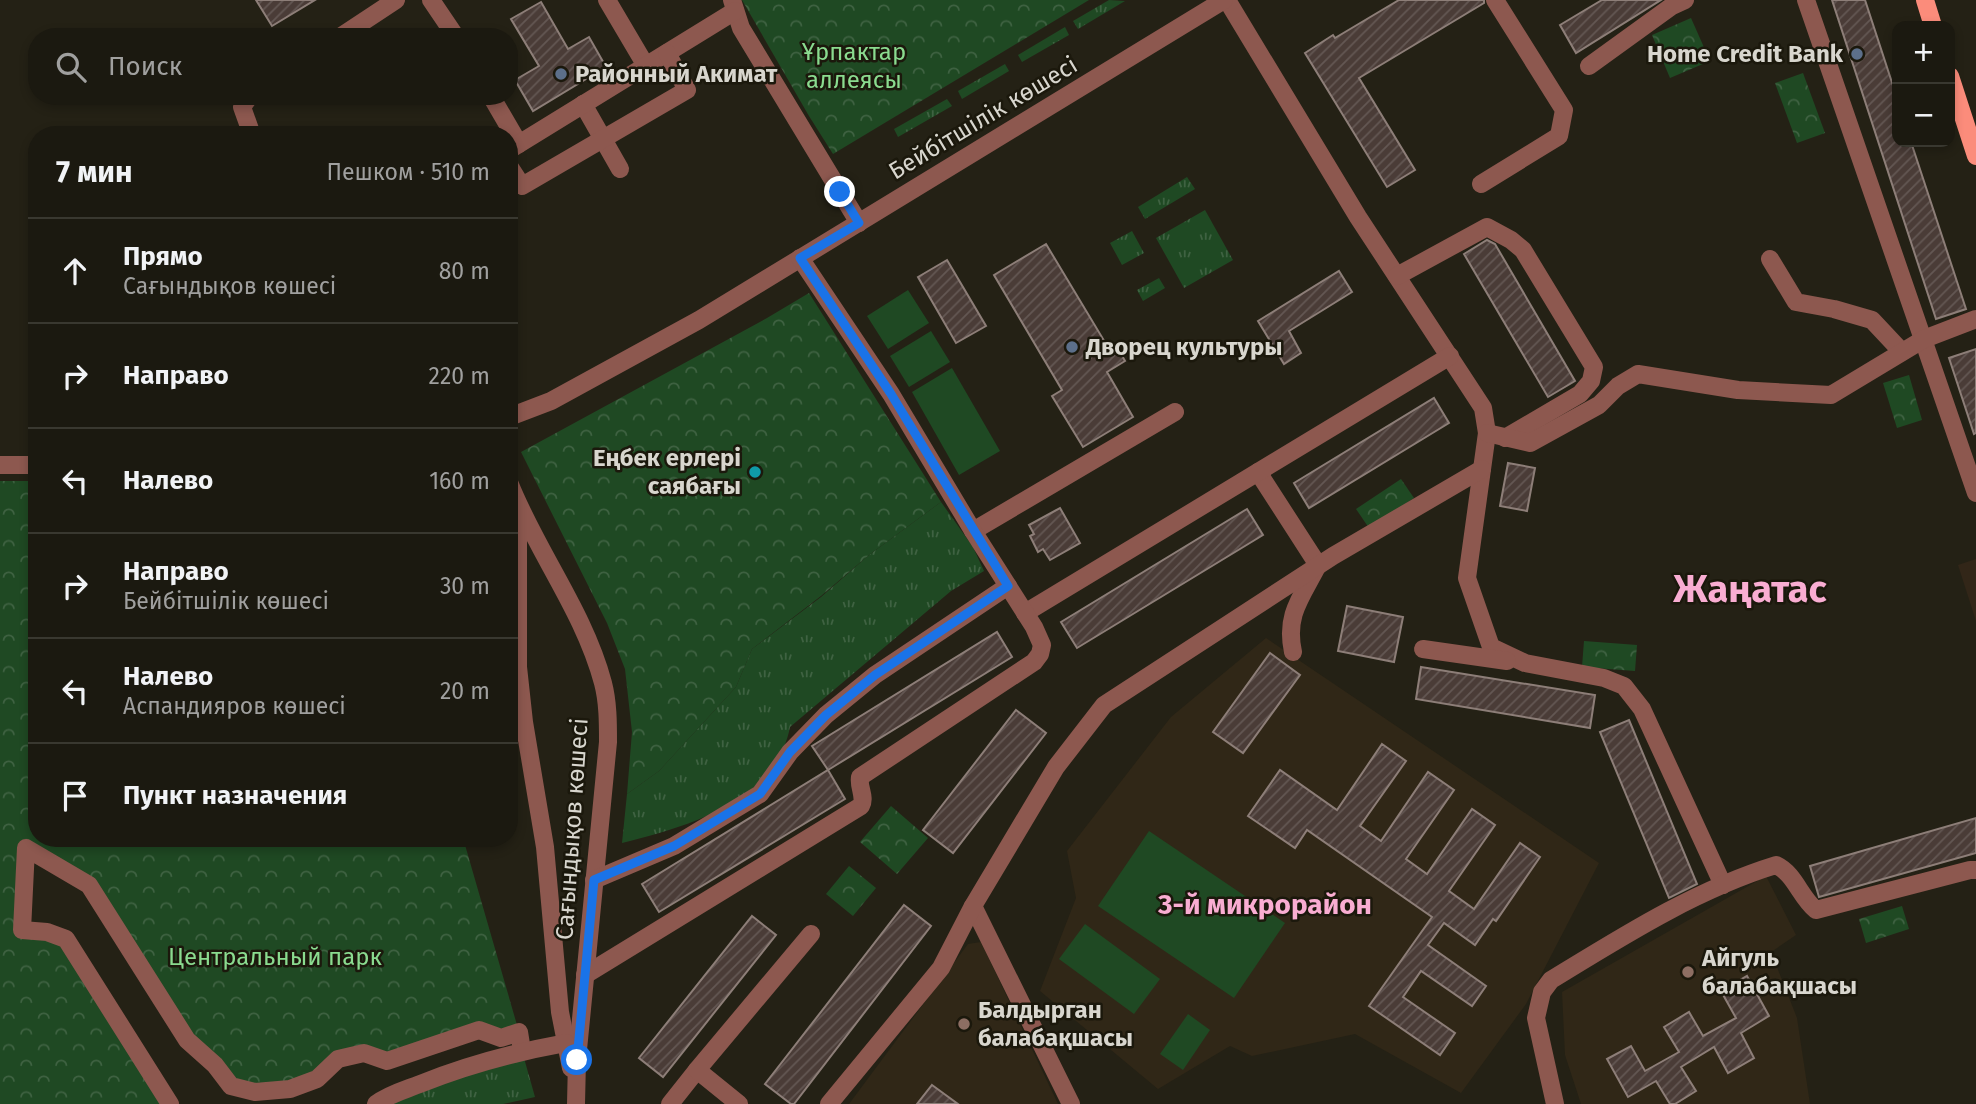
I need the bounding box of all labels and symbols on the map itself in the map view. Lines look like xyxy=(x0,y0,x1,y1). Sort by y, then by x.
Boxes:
park label: Ұрпактар аллеясы xyxy=(802,38,906,94)
place label: Home Credit Bank xyxy=(1647,40,1844,68)
marker: Home Credit Bank xyxy=(1849,46,1865,62)
street label: Бейбітшілік көшесі xyxy=(884,51,1082,185)
place label: Районный Акимат xyxy=(575,60,778,88)
marker: Районный Акимат xyxy=(553,66,569,82)
route end xyxy=(824,176,855,207)
place label: Дворец культуры xyxy=(1085,333,1283,361)
marker: Дворец культуры xyxy=(1064,339,1080,355)
place label: Еңбек ерлері саябағы xyxy=(593,444,741,500)
marker: Еңбек ерлері саябағы xyxy=(747,464,763,480)
district label: Жаңатас xyxy=(1672,566,1827,612)
street label: Сағындықов көшесі xyxy=(550,717,594,941)
district label: 3-й микрорайон xyxy=(1157,888,1372,921)
park label: Центральный парк xyxy=(168,943,382,971)
place label: Айгуль балабақшасы xyxy=(1701,944,1857,1000)
marker: Айгуль балабақшасы xyxy=(1680,964,1696,980)
place label: Балдырган балабақшасы xyxy=(978,996,1133,1052)
marker: Балдырган балабақшасы xyxy=(956,1016,972,1032)
route start xyxy=(561,1044,592,1075)

